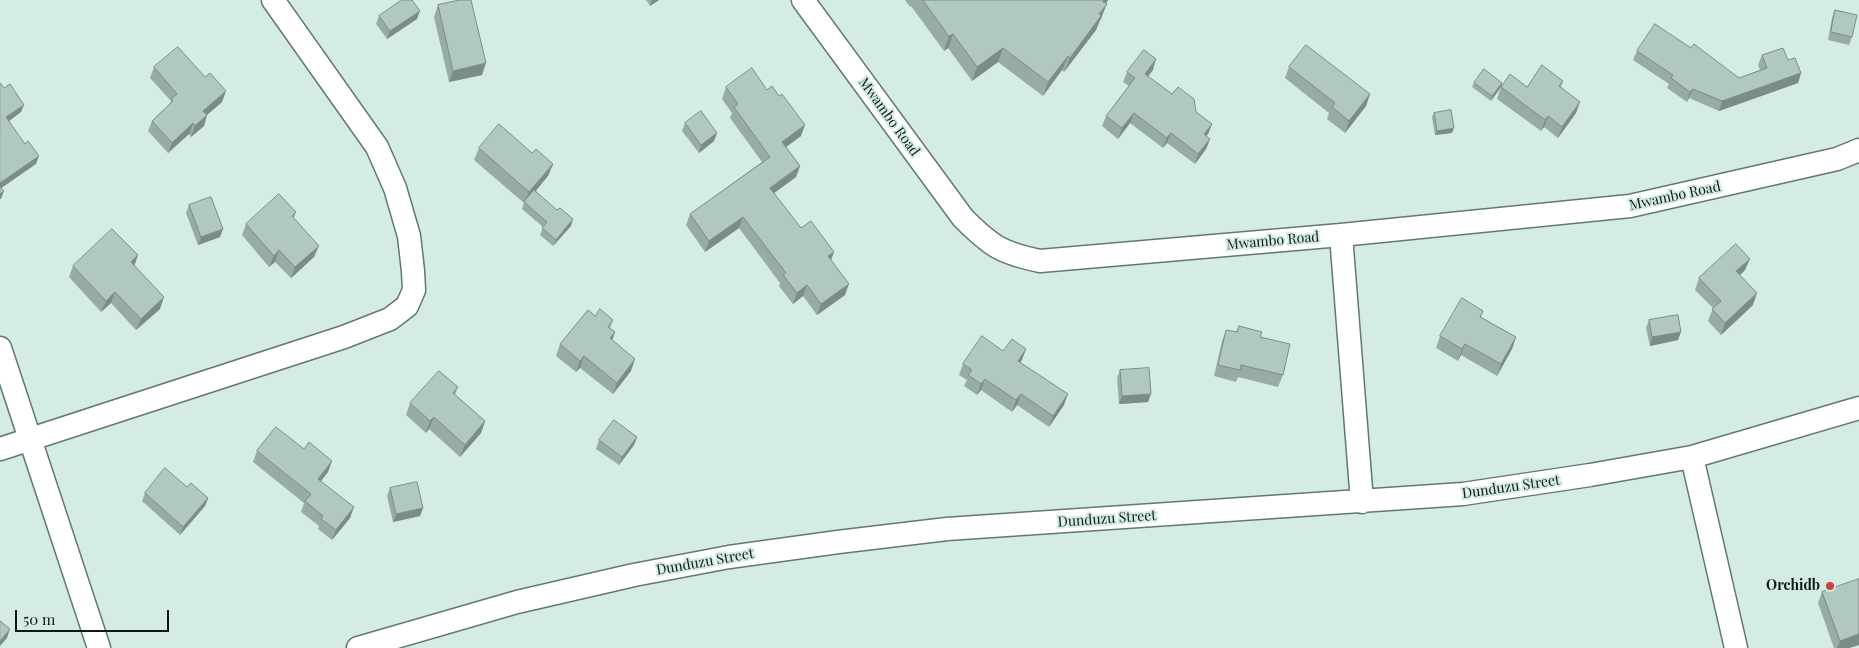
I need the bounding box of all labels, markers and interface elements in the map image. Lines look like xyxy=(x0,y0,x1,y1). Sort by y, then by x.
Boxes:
street label: Mwambo Road xyxy=(855,74,923,160)
street label: Mwambo Road xyxy=(1628,178,1722,214)
street label: Mwambo Road xyxy=(1226,229,1320,253)
street label: Dunduzu Street xyxy=(1461,472,1561,502)
street label: Dunduzu Street xyxy=(1057,507,1157,531)
street label: Dunduzu Street xyxy=(655,545,755,579)
place label: Orchidb xyxy=(1766,578,1820,594)
marker: Orchidb xyxy=(1824,580,1836,592)
scale bar xyxy=(18,600,171,632)
text: 50 m xyxy=(23,609,55,629)

